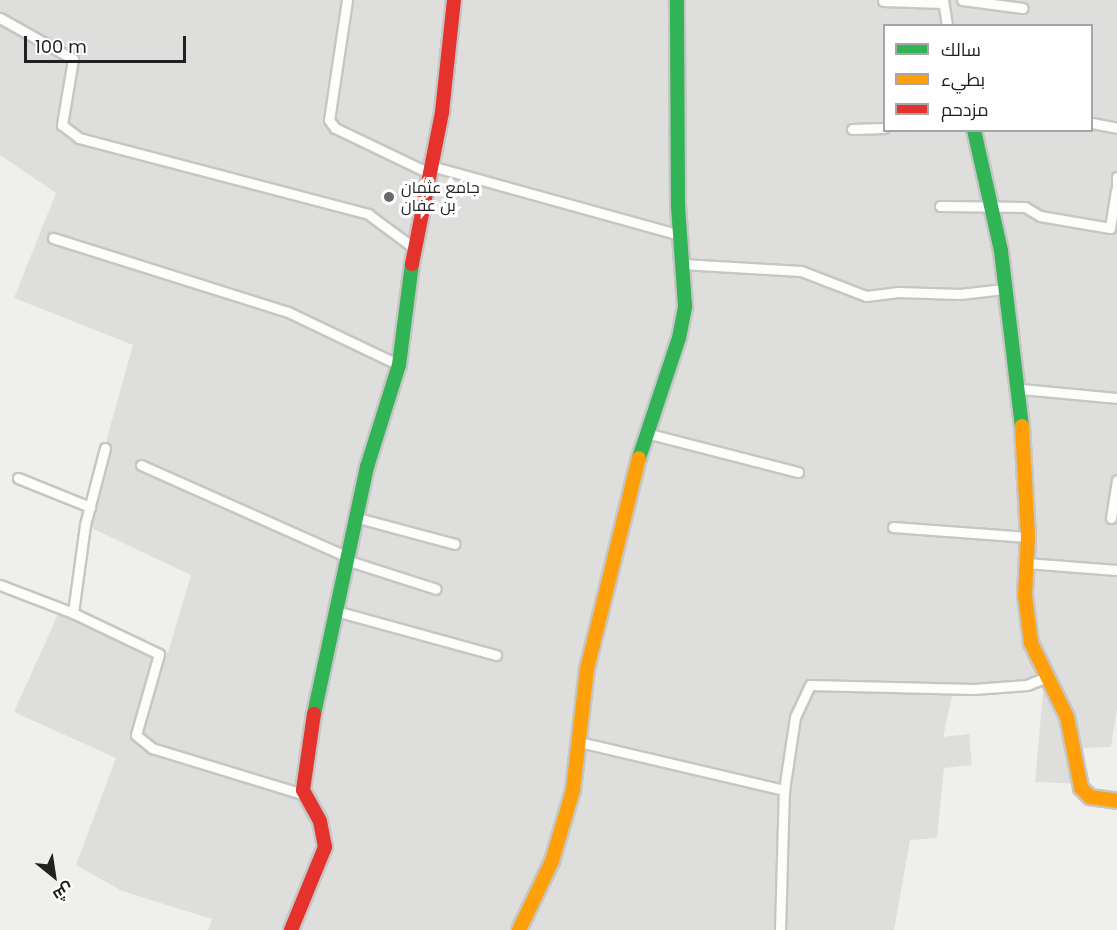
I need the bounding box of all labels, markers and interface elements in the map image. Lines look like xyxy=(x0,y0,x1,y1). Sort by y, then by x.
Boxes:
scale bar xyxy=(27,24,189,62)
legend xyxy=(883,24,1093,132)
text: 100 m xyxy=(35,34,87,59)
text: سالك xyxy=(941,37,981,62)
text: بطيء xyxy=(941,67,985,92)
text: مزدحم xyxy=(941,97,989,122)
place label: جامع عثمان بن عفان xyxy=(401,178,480,216)
marker: جامع عثمان بن عفان xyxy=(382,190,396,204)
north arrow xyxy=(24,846,84,906)
text: ش xyxy=(49,877,78,907)

